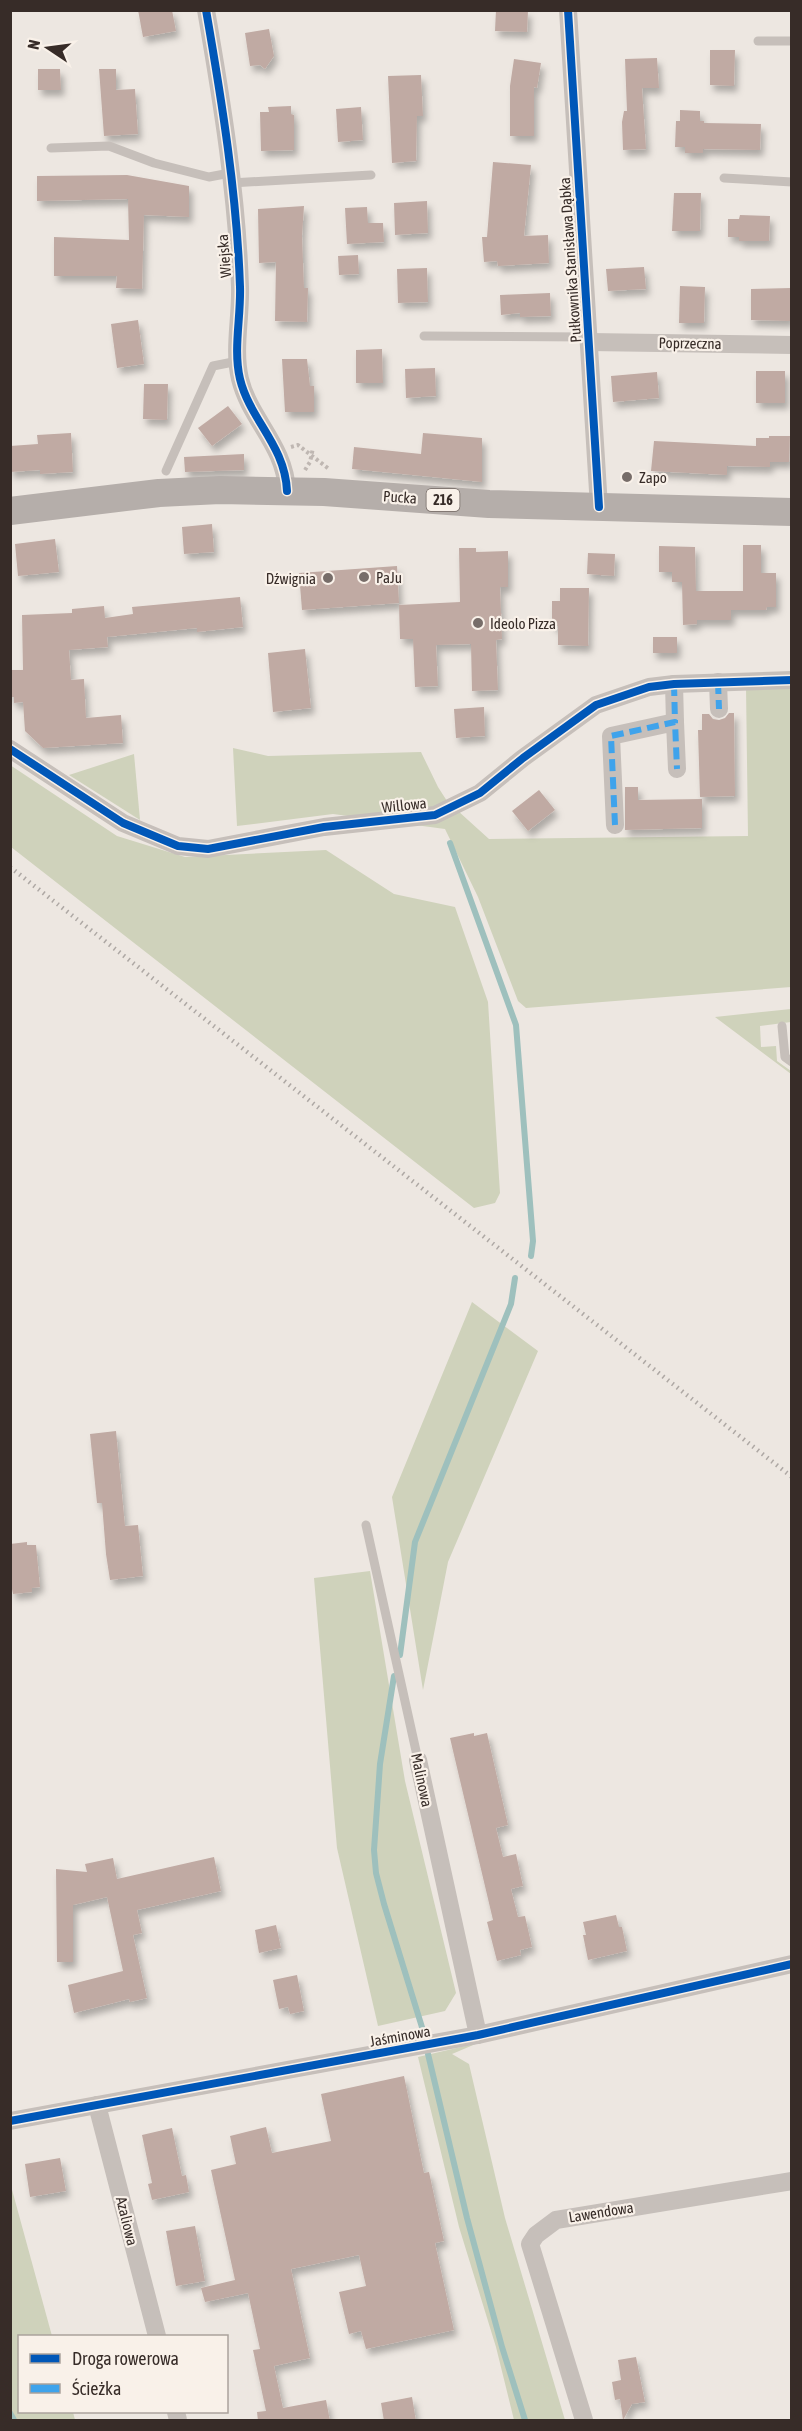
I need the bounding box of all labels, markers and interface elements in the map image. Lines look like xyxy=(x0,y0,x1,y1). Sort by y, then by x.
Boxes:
north arrow xyxy=(18,18,78,78)
text: N xyxy=(24,38,43,51)
street label: Pułkownika Stanisława Dąbka xyxy=(556,177,584,343)
street label: Wiejska xyxy=(214,234,234,278)
street label: Poprzeczna xyxy=(658,334,722,352)
place label: Zapo xyxy=(639,469,667,486)
marker: Zapo xyxy=(620,470,634,484)
street label: Pucka xyxy=(383,487,417,507)
road number: 216 xyxy=(426,489,460,511)
place label: PaJu xyxy=(376,569,402,586)
place label: Dźwignia xyxy=(266,570,316,587)
marker: PaJu xyxy=(357,570,371,584)
marker: Dźwignia xyxy=(321,571,335,585)
place label: Ideolo Pizza xyxy=(490,615,556,632)
marker: Ideolo Pizza xyxy=(471,616,485,630)
street label: Willowa xyxy=(381,794,427,816)
street label: Malinowa xyxy=(408,1752,436,1808)
street label: Jaśminowa xyxy=(368,2022,432,2050)
street label: Azaliowa xyxy=(113,2195,141,2247)
street label: Lawendowa xyxy=(567,2198,635,2226)
legend xyxy=(18,2335,228,2413)
text: Droga rowerowa xyxy=(72,2348,179,2369)
text: Ścieżka xyxy=(72,2378,121,2399)

